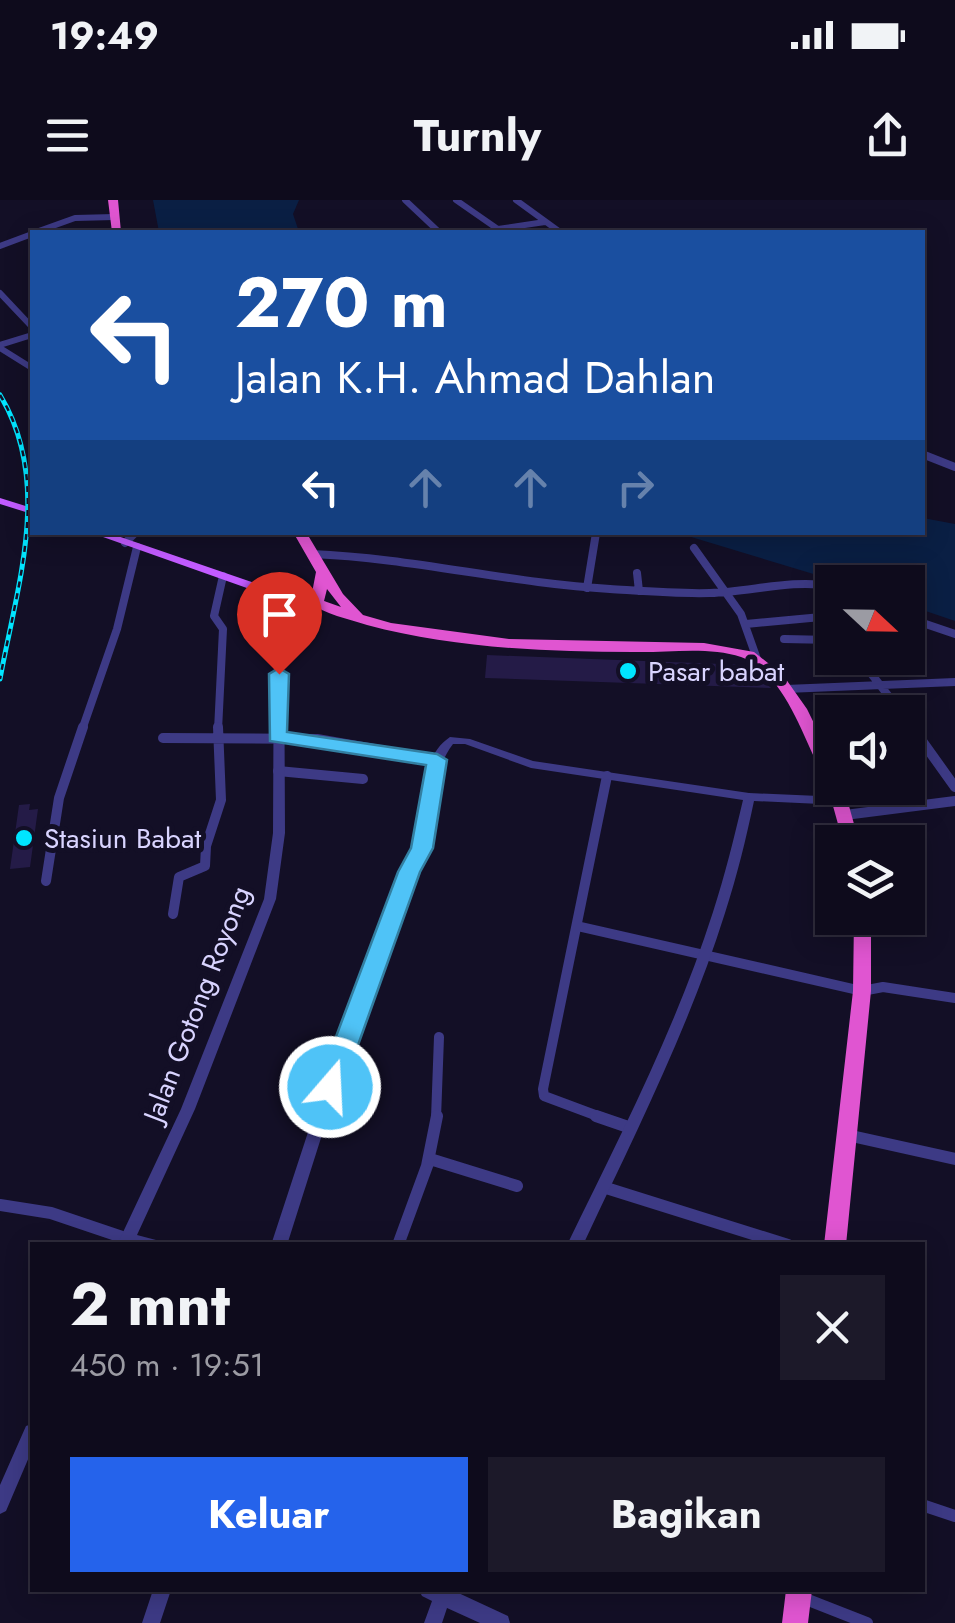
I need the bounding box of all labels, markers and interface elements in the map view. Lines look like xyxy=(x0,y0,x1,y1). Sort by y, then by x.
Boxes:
text: 19:49 xyxy=(50,8,159,63)
text: Turnly xyxy=(414,103,541,168)
icon: menu xyxy=(40,108,95,163)
icon: share xyxy=(860,108,915,163)
text: 270 m xyxy=(235,252,448,353)
icon: left xyxy=(70,270,200,400)
text: Jalan K.H. Ahmad Dahlan xyxy=(235,345,715,410)
icon: left xyxy=(293,460,348,515)
icon: ahead xyxy=(398,460,453,515)
icon: ahead xyxy=(503,460,558,515)
icon: right xyxy=(608,460,663,515)
north arrow xyxy=(815,565,925,675)
map controls xyxy=(815,565,925,935)
pin xyxy=(237,572,322,675)
icon: arrive xyxy=(252,587,307,642)
place label: Pasar babat xyxy=(648,651,785,692)
marker: Pasar babat xyxy=(617,660,639,682)
button: sound xyxy=(815,695,925,805)
place label: Stasiun Babat xyxy=(44,818,201,859)
button: layers xyxy=(815,825,925,935)
marker: Stasiun Babat xyxy=(13,827,35,849)
street label: Jalan Gotong Royong xyxy=(132,880,261,1132)
position arrow xyxy=(278,1035,382,1139)
text: 2 mnt xyxy=(70,1261,230,1348)
button: close xyxy=(780,1275,885,1380)
text: 450 m · 19:51 xyxy=(70,1342,264,1388)
button: Keluar xyxy=(70,1457,468,1572)
button: Bagikan xyxy=(488,1457,885,1572)

